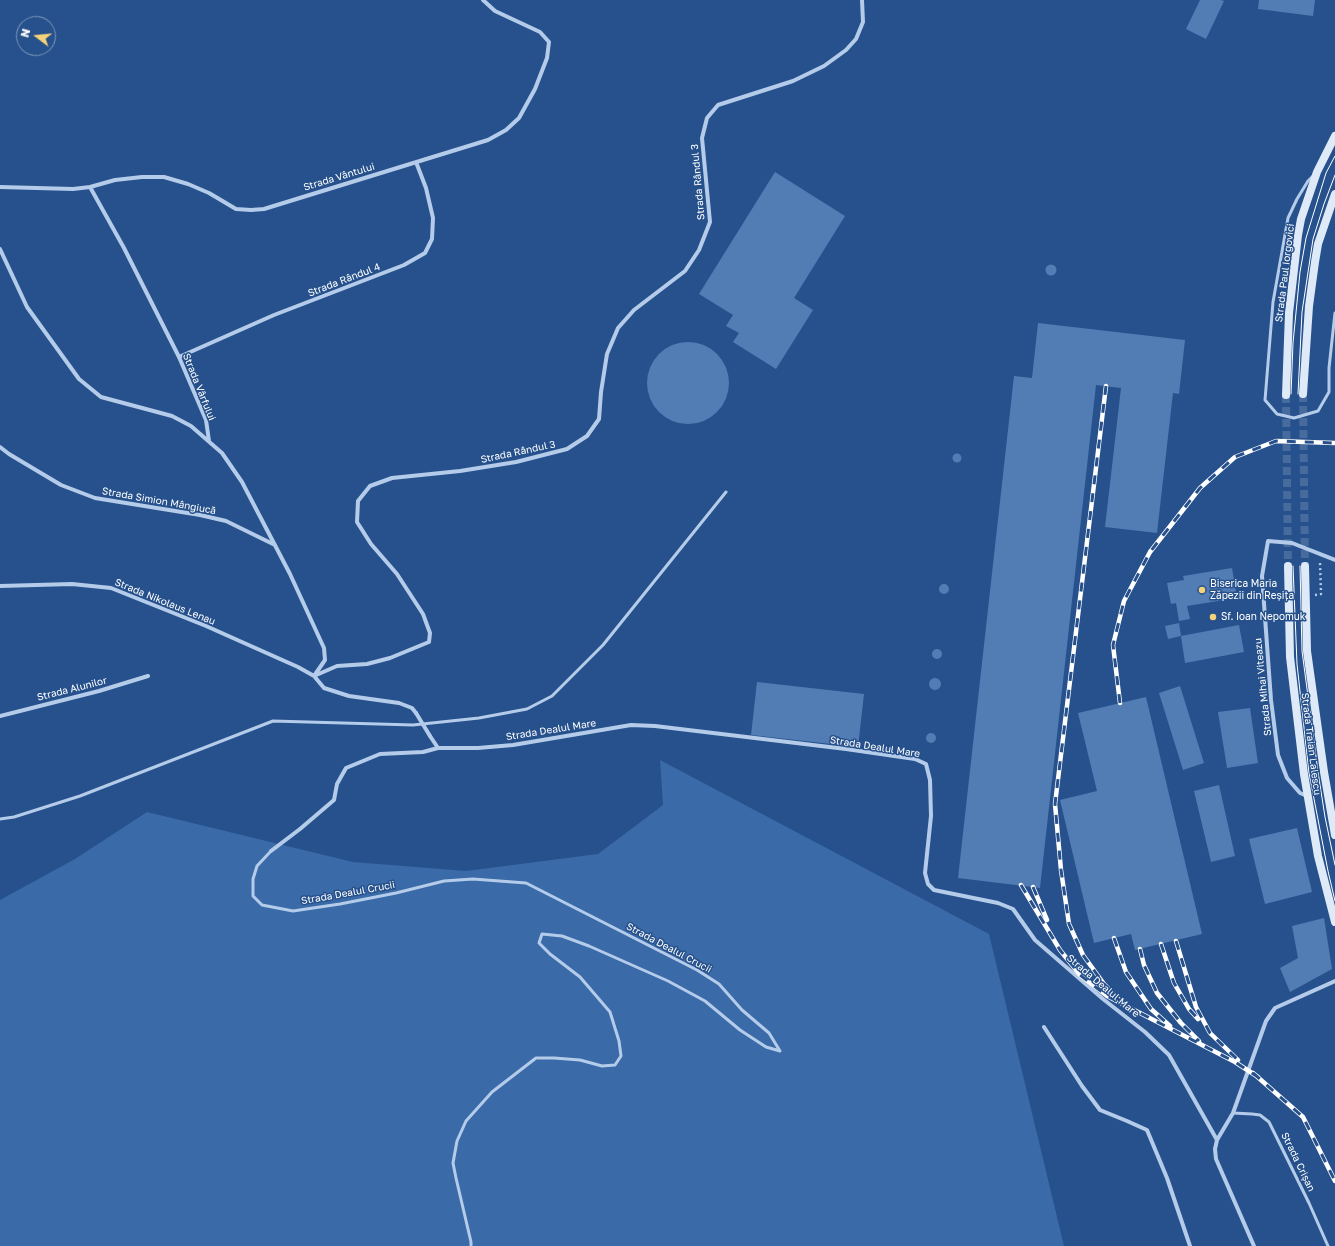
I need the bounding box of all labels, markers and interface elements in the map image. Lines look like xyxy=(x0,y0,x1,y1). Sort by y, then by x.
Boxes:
north arrow xyxy=(16,16,56,56)
text: N xyxy=(18,27,32,39)
street label: Strada Rândul 3 xyxy=(689,144,707,220)
street label: Strada Vântului xyxy=(302,160,376,194)
street label: Strada Paul Iorgovici xyxy=(1273,223,1297,323)
street label: Strada Rândul 4 xyxy=(306,261,382,299)
street label: Strada Vârfului xyxy=(180,352,218,422)
street label: Strada Rândul 3 xyxy=(479,438,557,466)
street label: Strada Simion Mângiucă xyxy=(101,485,217,517)
street label: Strada Nikolaus Lenau xyxy=(113,576,217,628)
place label: Biserica Maria Zăpezii din Reșița xyxy=(1210,578,1294,602)
marker: Biserica Maria Zăpezii din Reșița xyxy=(1197,585,1207,595)
place label: Sf. Ioan Nepomuk xyxy=(1221,611,1305,623)
marker: Sf. Ioan Nepomuk xyxy=(1208,612,1218,622)
street label: Strada Mihai Viteazu xyxy=(1252,638,1274,736)
street label: Strada Alunilor xyxy=(36,675,108,703)
street label: Strada Traian Lalescu xyxy=(1299,692,1323,796)
street label: Strada Dealul Mare xyxy=(505,717,597,743)
street label: Strada Dealul Mare xyxy=(829,734,921,760)
street label: Strada Dealul Crucii xyxy=(300,879,396,907)
street label: Strada Dealul Crucii xyxy=(624,920,714,976)
street label: Strada Dealul Mare xyxy=(1064,952,1142,1020)
street label: Strada Crișan xyxy=(1278,1130,1318,1194)

